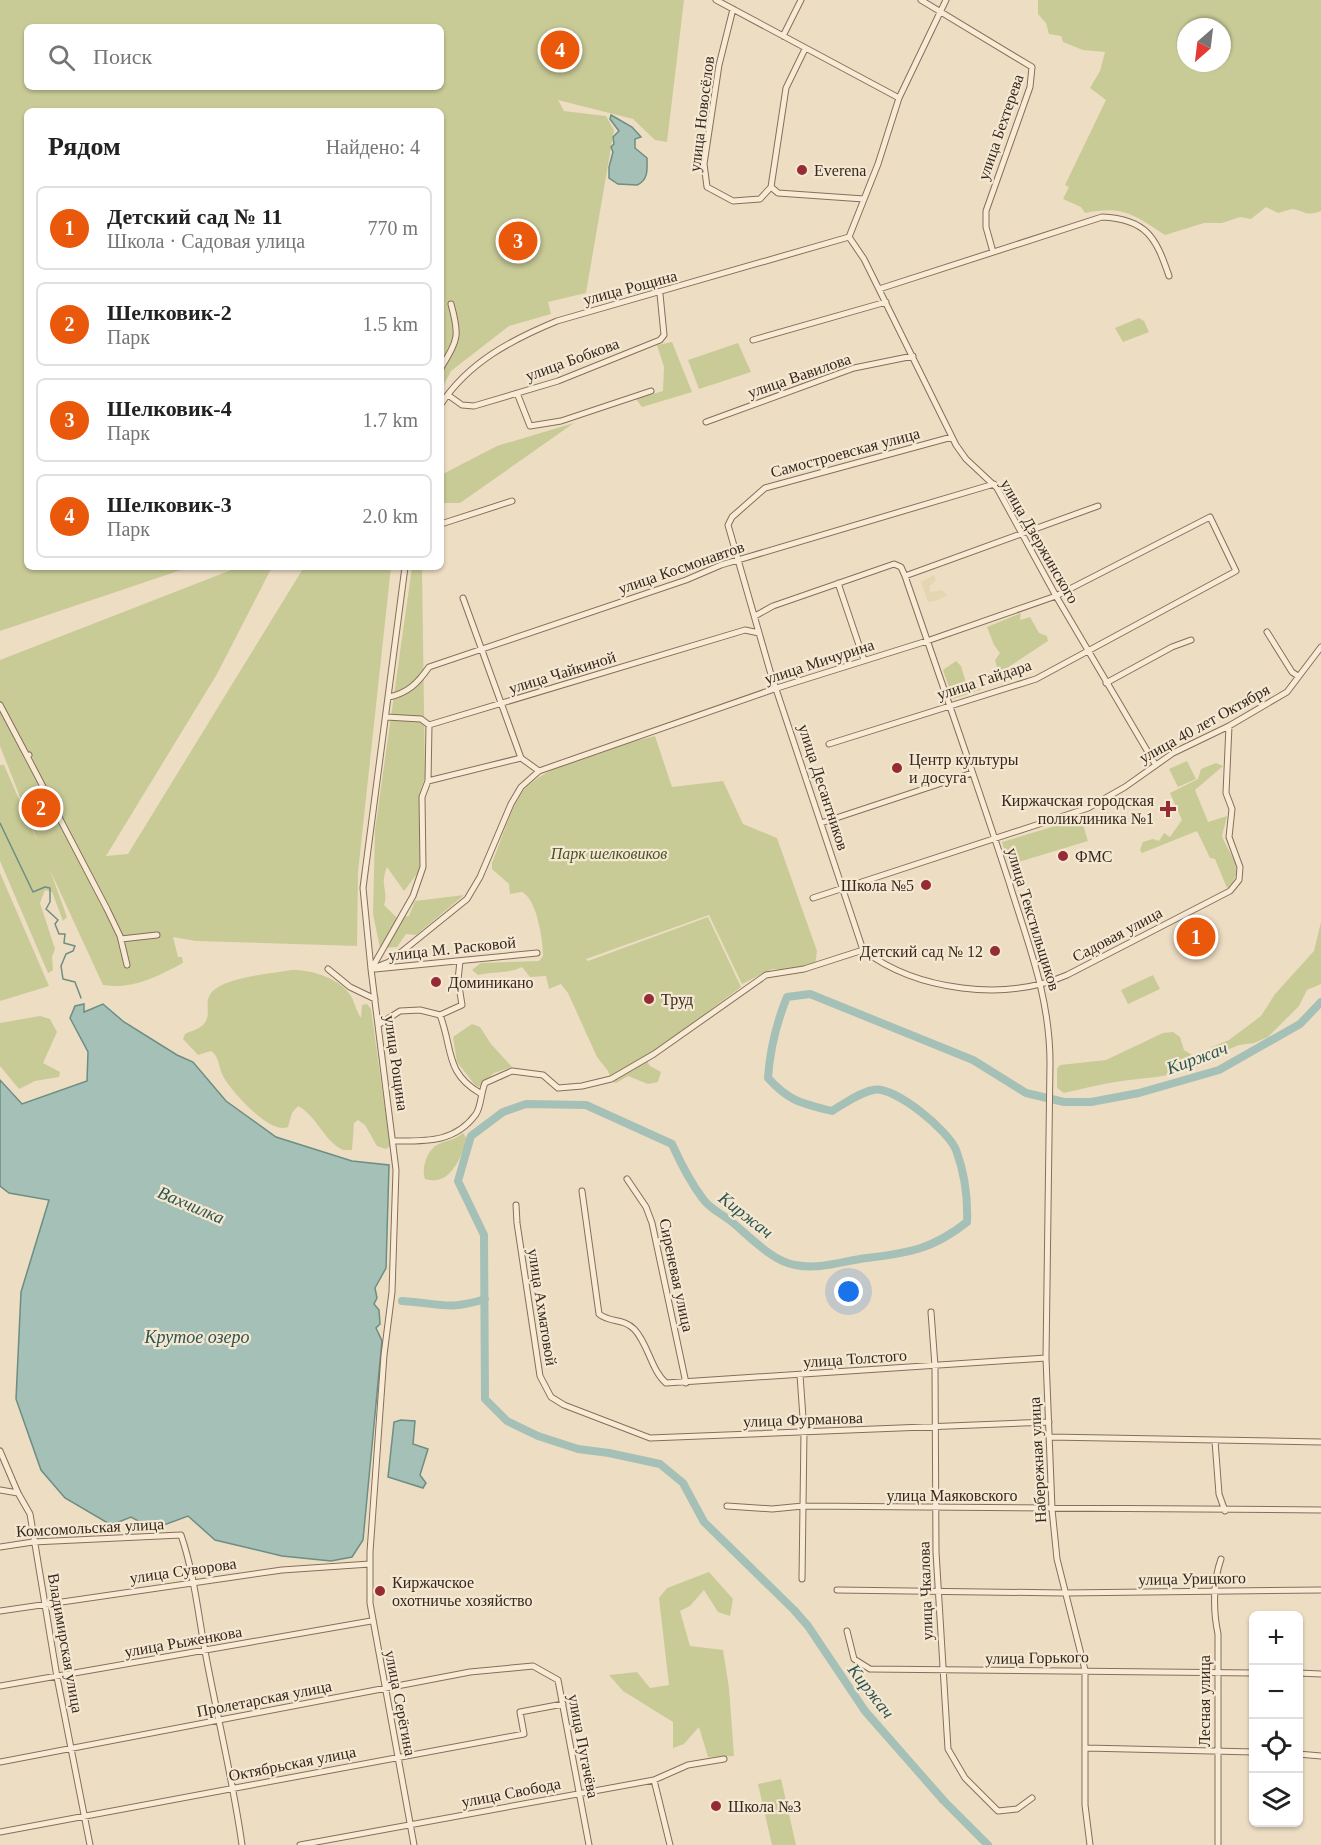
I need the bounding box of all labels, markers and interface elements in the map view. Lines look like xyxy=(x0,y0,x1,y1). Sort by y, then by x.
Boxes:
north arrow xyxy=(1177,18,1231,72)
search box xyxy=(24,24,444,90)
pin: 4 xyxy=(540,28,580,72)
icon: search xyxy=(45,41,78,74)
text: Поиск xyxy=(93,44,152,69)
street label: улица Новосёлов xyxy=(686,55,718,173)
street label: улица Бехтерева xyxy=(974,72,1027,183)
text: Рядом xyxy=(48,132,121,161)
text: Найдено: 4 xyxy=(326,136,420,158)
place label: Everena xyxy=(814,162,866,179)
marker: Everena xyxy=(795,163,809,177)
text: Детский сад № 11 xyxy=(107,204,283,229)
text: 1 xyxy=(65,217,75,239)
text: 770 m xyxy=(367,217,418,239)
pin: 3 xyxy=(498,218,538,264)
text: Школа · Садовая улица xyxy=(107,230,305,252)
street label: улица Рощина xyxy=(581,267,679,309)
text: Шелковик-2 xyxy=(107,300,232,325)
text: 2 xyxy=(65,313,75,335)
text: 1.5 km xyxy=(362,313,418,335)
text: Парк xyxy=(107,326,150,348)
street label: улица Бобкова xyxy=(523,335,622,385)
street label: улица Вавилова xyxy=(745,350,853,402)
text: Шелковик-4 xyxy=(107,396,232,421)
text: 3 xyxy=(65,409,75,431)
text: 1.7 km xyxy=(362,409,418,431)
text: Парк xyxy=(107,422,150,444)
street label: Самостроевская улица xyxy=(769,424,922,482)
street label: улица Дзержинского xyxy=(996,476,1082,607)
text: Шелковик-3 xyxy=(107,492,232,517)
text: 4 xyxy=(65,505,75,527)
text: 2.0 km xyxy=(362,505,418,527)
text: Парк xyxy=(107,518,150,540)
street label: улица Космонавтов xyxy=(616,538,747,598)
street label: улица Мичурина xyxy=(762,636,877,688)
street label: улица Чайкиной xyxy=(507,648,618,698)
street label: улица Гайдара xyxy=(935,656,1034,704)
street label: улица 40 лет Октября xyxy=(1136,680,1273,767)
street label: улица Десантников xyxy=(794,722,852,853)
place label: Центр культуры и досуга xyxy=(909,751,1019,787)
marker: Центр культуры и досуга xyxy=(890,761,904,775)
pin: 2 xyxy=(22,786,60,830)
place label: Киржачская городская поликлиника №1 xyxy=(1001,792,1155,827)
marker: Киржачская городская поликлиника №1 xyxy=(1159,800,1177,818)
park label: Парк шелковиков xyxy=(550,845,667,863)
street label: улица Текстильщиков xyxy=(1003,846,1063,993)
place label: ФМС xyxy=(1075,848,1113,865)
marker: ФМС xyxy=(1056,849,1070,863)
place label: Школа №5 xyxy=(841,877,914,894)
marker: Школа №5 xyxy=(919,878,933,892)
street label: Садовая улица xyxy=(1069,904,1166,966)
pin: 1 xyxy=(1176,914,1216,960)
street label: улица М. Расковой xyxy=(388,933,517,965)
place label: Детский сад № 12 xyxy=(860,943,983,961)
marker: Детский сад № 12 xyxy=(988,944,1002,958)
place label: Доминикано xyxy=(448,974,534,992)
marker: Доминикано xyxy=(429,975,443,989)
place label: Труд xyxy=(661,991,693,1009)
marker: Труд xyxy=(642,992,656,1006)
street label: улица Рощина xyxy=(380,1014,412,1112)
water label: Киржач xyxy=(1163,1038,1230,1079)
water label: Вахчилка xyxy=(155,1182,227,1228)
water label: Киржач xyxy=(714,1187,777,1242)
street label: Сиреневая улица xyxy=(655,1217,697,1333)
street label: улица Ахматовой xyxy=(524,1247,560,1368)
your location xyxy=(834,1277,863,1306)
water label: Крутое озеро xyxy=(144,1327,249,1347)
street label: улица Толстого xyxy=(803,1346,908,1372)
street label: Набережная улица xyxy=(1026,1396,1050,1524)
street label: улица Фурманова xyxy=(743,1409,863,1431)
street label: улица Маяковского xyxy=(887,1487,1017,1505)
street label: Комсомольская улица xyxy=(16,1515,165,1541)
street label: улица Чкалова xyxy=(915,1541,937,1641)
street label: улица Суворова xyxy=(129,1555,238,1587)
street label: улица Урицкого xyxy=(1138,1569,1246,1589)
street label: Владимирская улица xyxy=(44,1572,86,1715)
place label: Киржачское охотничье хозяйство xyxy=(392,1574,533,1609)
marker: Киржачское охотничье хозяйство xyxy=(373,1584,387,1598)
map controls xyxy=(1249,1611,1303,1827)
button: + xyxy=(1249,1611,1303,1665)
street label: улица Рыженкова xyxy=(123,1623,243,1661)
street label: улица Горького xyxy=(985,1648,1089,1668)
street label: улица Серёгина xyxy=(381,1649,419,1758)
street label: Лесная улица xyxy=(1196,1655,1214,1747)
water label: Киржач xyxy=(843,1659,898,1722)
button: − xyxy=(1249,1665,1303,1719)
street label: Пролетарская улица xyxy=(195,1677,333,1721)
street label: улица Пугачёва xyxy=(564,1693,602,1800)
button: locate xyxy=(1249,1719,1303,1773)
street label: Октябрьская улица xyxy=(227,1743,357,1785)
button: layers xyxy=(1249,1773,1303,1827)
street label: улица Свобода xyxy=(460,1775,562,1811)
place label: Школа №3 xyxy=(728,1798,801,1815)
marker: Школа №3 xyxy=(709,1799,723,1813)

